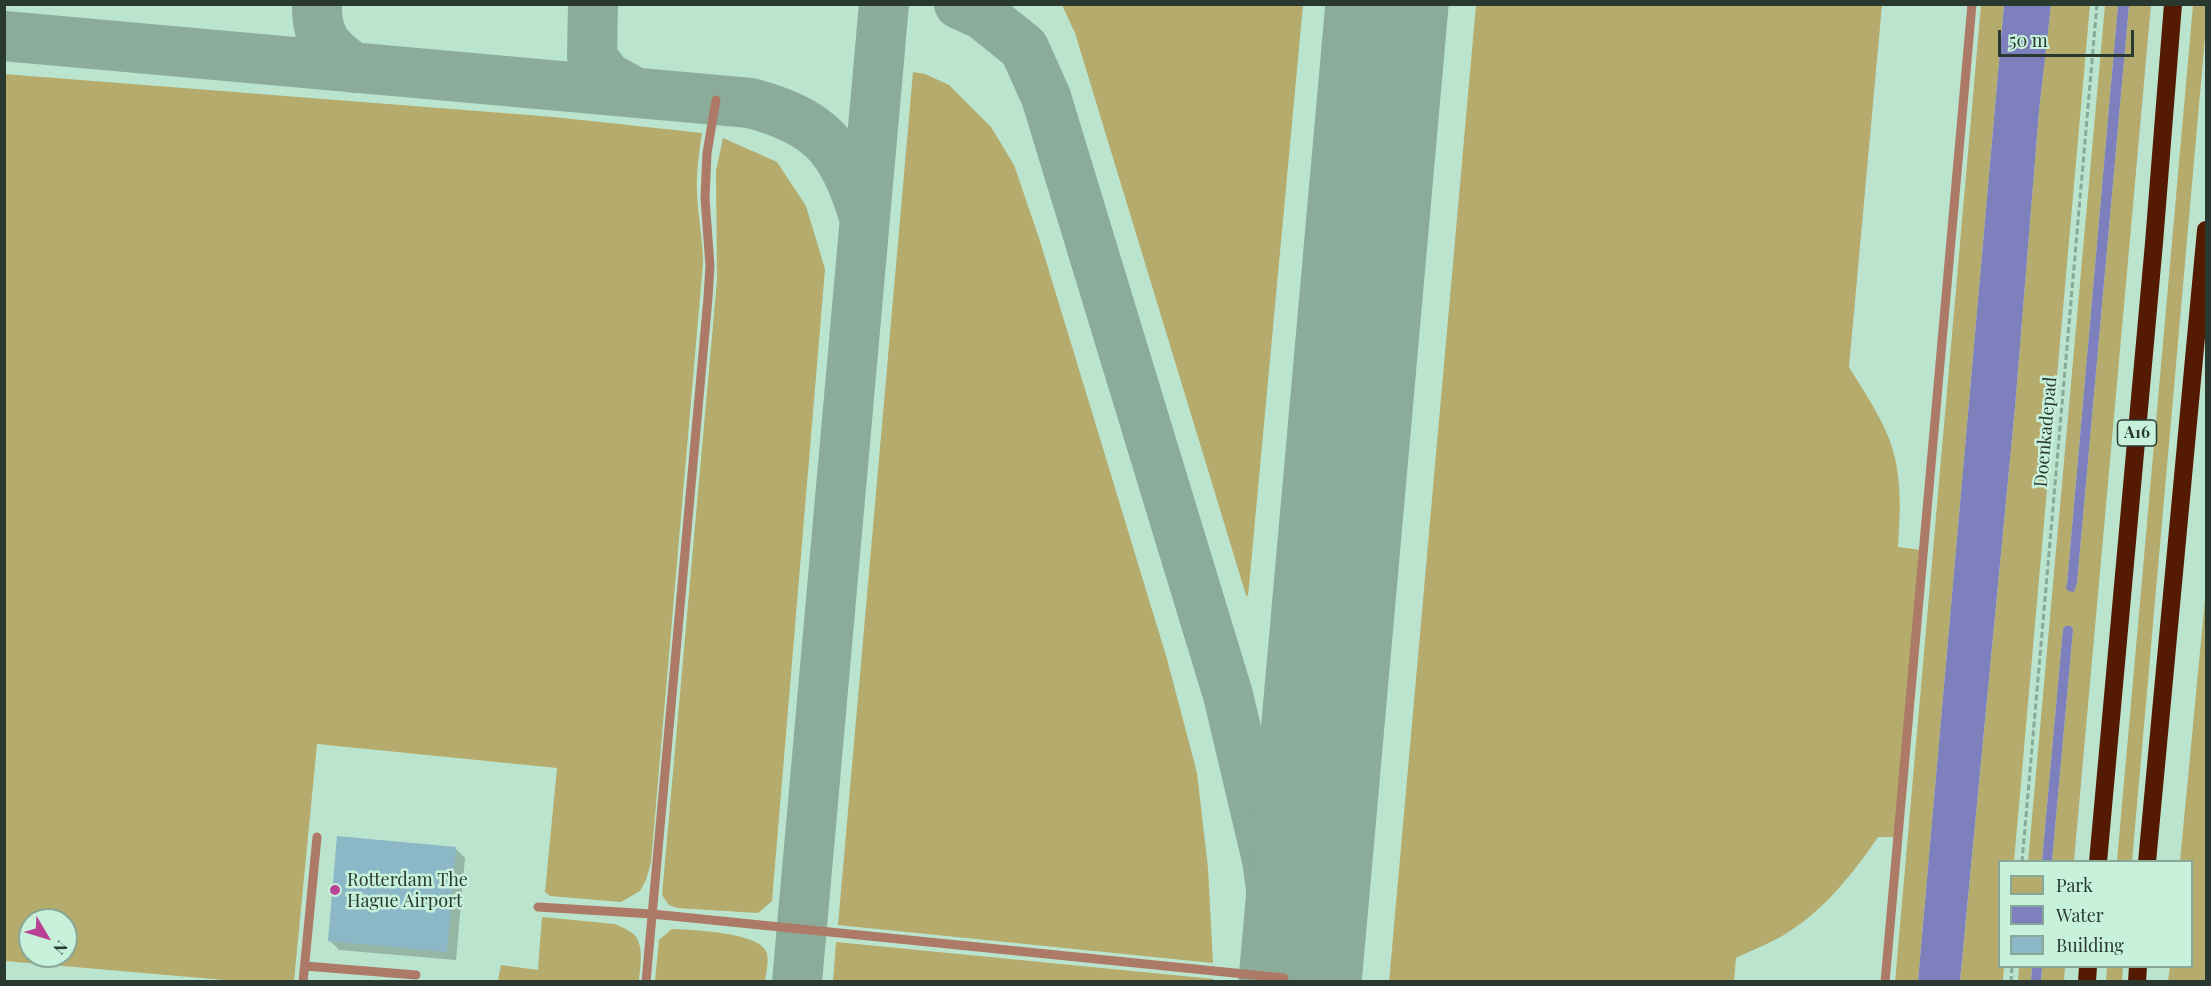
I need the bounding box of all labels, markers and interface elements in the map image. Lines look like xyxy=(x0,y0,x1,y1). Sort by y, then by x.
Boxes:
scale bar xyxy=(2001,18,2138,56)
text: 50 m xyxy=(2009,28,2048,52)
street label: Doenkadepad xyxy=(2030,376,2062,488)
road number: A16 xyxy=(2118,420,2156,446)
legend xyxy=(1998,860,2193,968)
place label: Rotterdam The Hague Airport xyxy=(347,869,468,912)
text: Park xyxy=(2056,873,2093,897)
marker: Rotterdam The Hague Airport xyxy=(328,883,342,897)
text: Water xyxy=(2056,903,2104,927)
north arrow xyxy=(18,908,78,968)
text: Building xyxy=(2056,933,2124,957)
text: N xyxy=(49,937,73,959)

